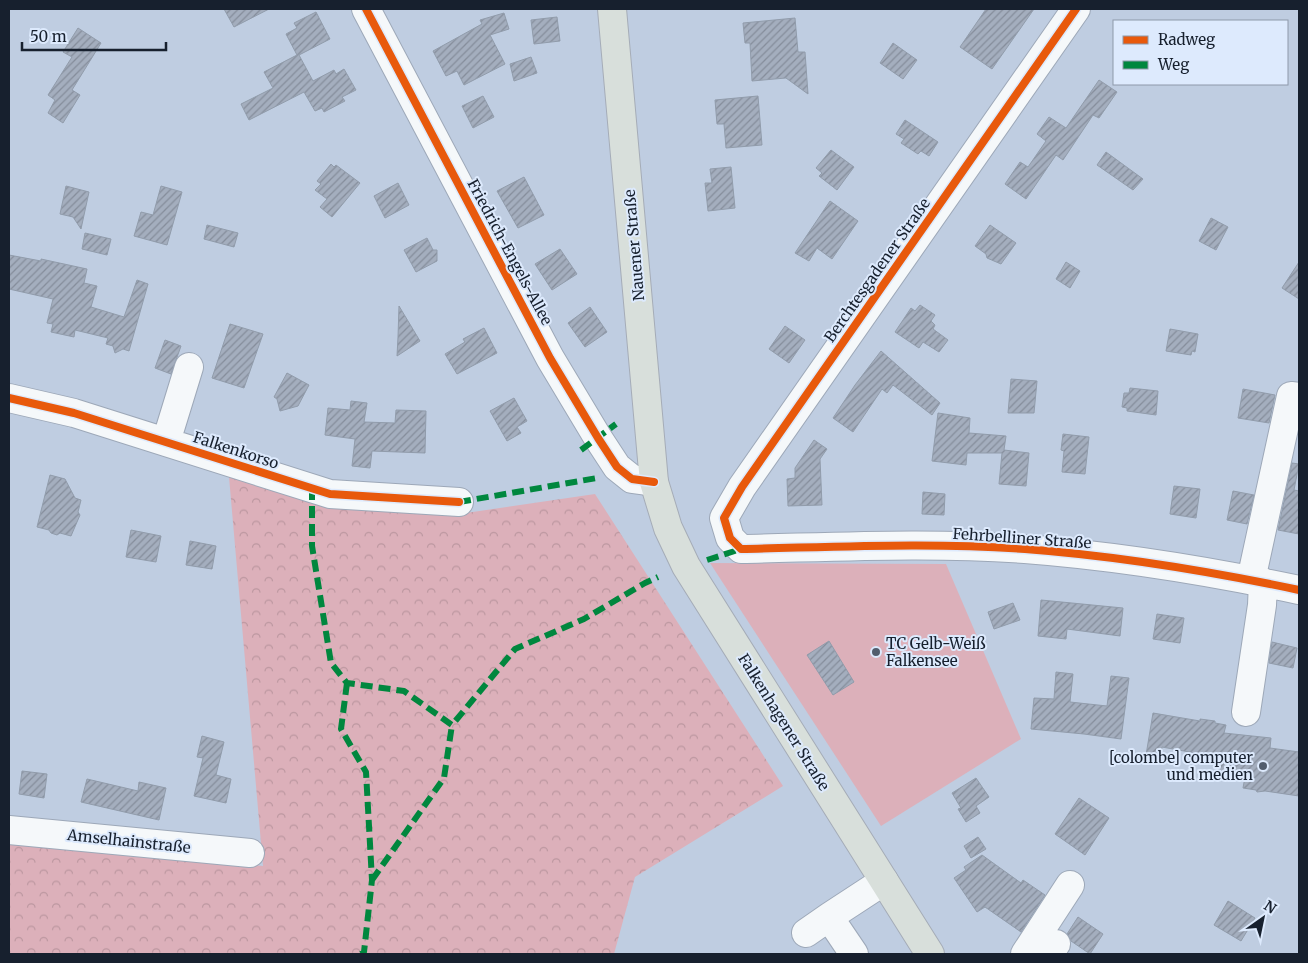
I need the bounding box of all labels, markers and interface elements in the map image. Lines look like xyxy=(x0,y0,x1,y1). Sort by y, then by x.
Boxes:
scale bar xyxy=(22,20,166,52)
legend xyxy=(1113,20,1288,85)
text: 50 m xyxy=(30,27,67,46)
text: Radweg xyxy=(1158,30,1215,49)
text: Weg xyxy=(1157,55,1189,74)
street label: Friedrich-Engels-Allee xyxy=(463,176,557,329)
street label: Nauener Straße xyxy=(620,188,648,301)
street label: Berchtesgadener Straße xyxy=(820,194,934,346)
street label: Falkenkorso xyxy=(191,427,281,473)
street label: Fehrbelliner Straße xyxy=(952,524,1092,552)
place label: TC Gelb-Weiß Falkensee xyxy=(886,634,986,670)
marker: TC Gelb-Weiß Falkensee xyxy=(870,646,882,658)
street label: Falkenhagener Straße xyxy=(734,650,834,794)
place label: [colombe] computer und medien xyxy=(1109,748,1253,784)
marker: [colombe] computer und medien xyxy=(1257,760,1269,772)
street label: Amselhainstraße xyxy=(65,825,192,857)
north arrow xyxy=(1238,893,1288,943)
text: N xyxy=(1261,897,1280,918)

